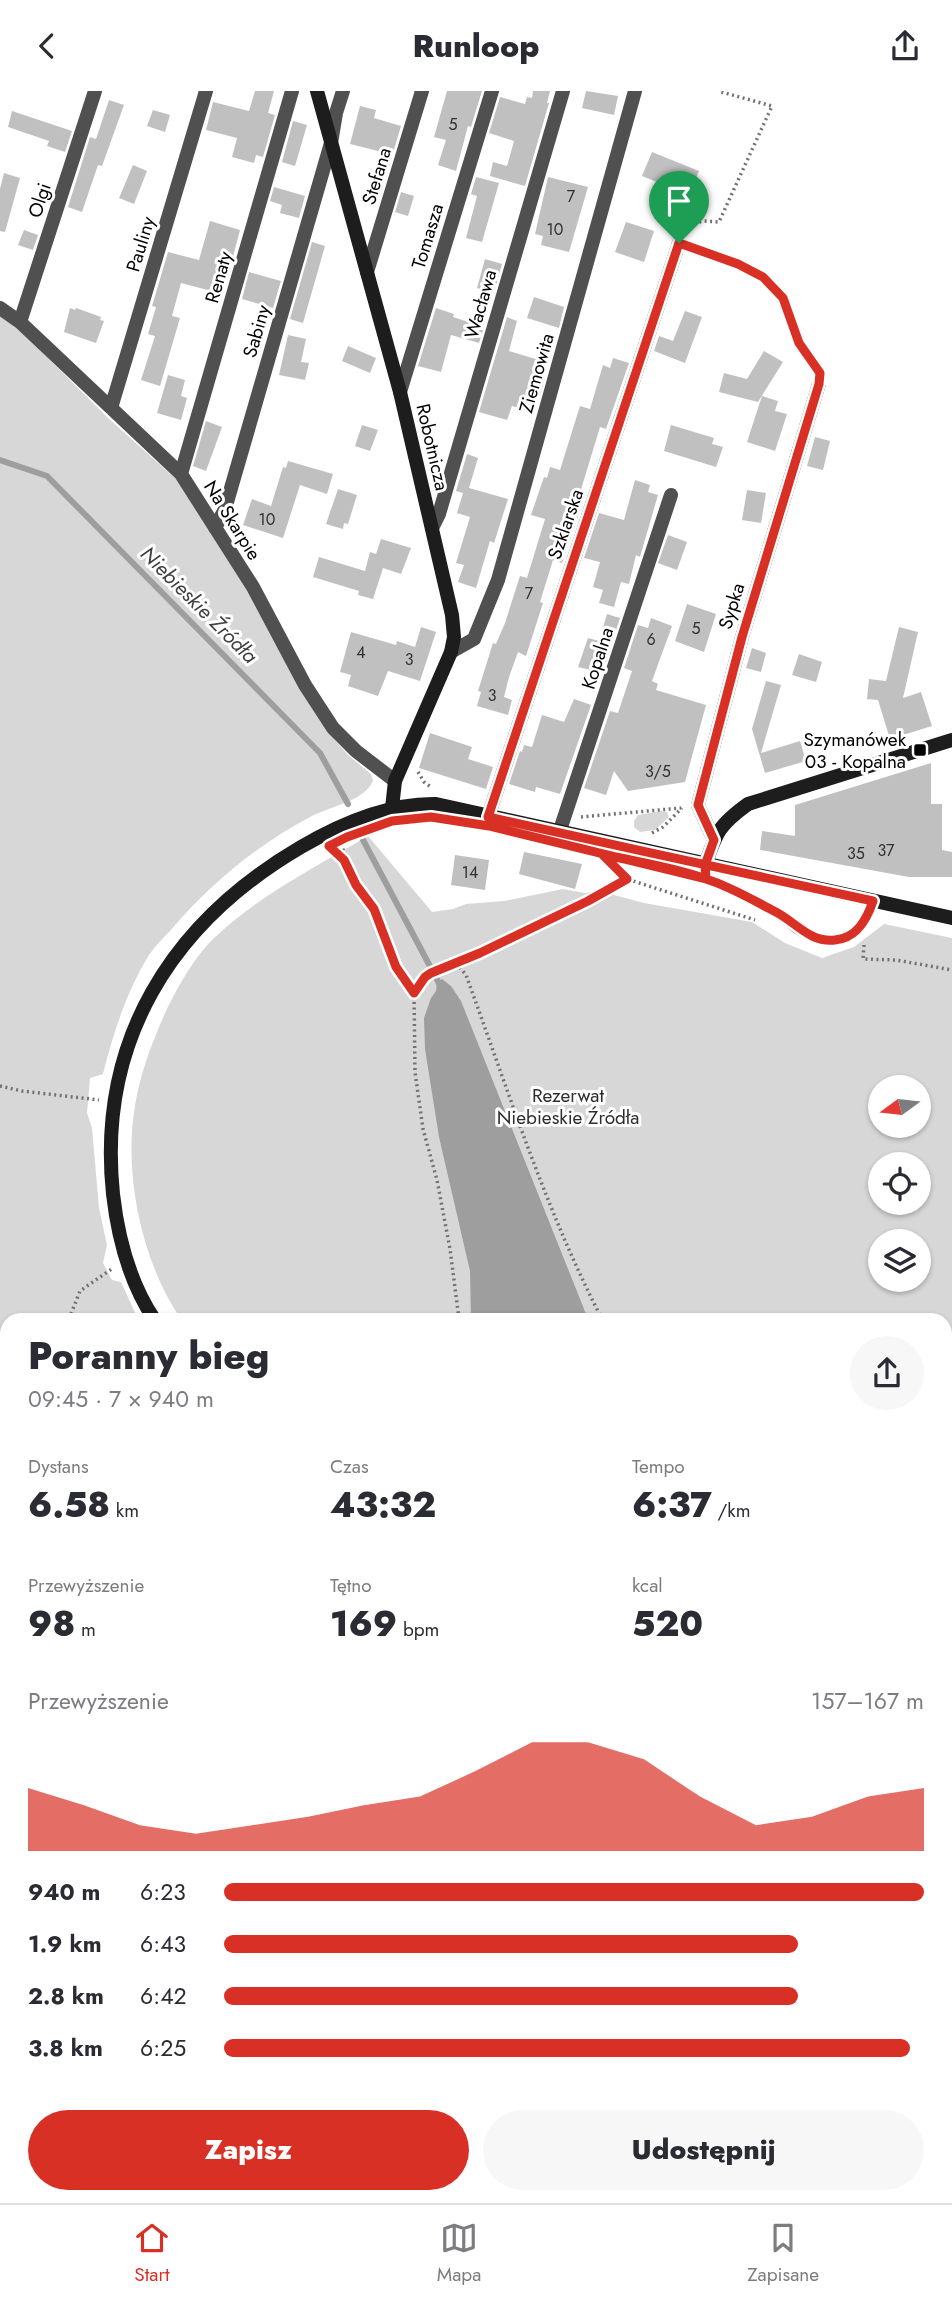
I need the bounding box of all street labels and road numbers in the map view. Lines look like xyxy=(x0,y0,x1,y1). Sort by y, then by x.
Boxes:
street label: Stefana xyxy=(355,144,398,208)
street label: Olgi xyxy=(21,179,58,221)
street label: Tomasza xyxy=(405,200,450,272)
street label: Pauliny xyxy=(119,213,162,275)
street label: Renaty xyxy=(198,248,239,306)
street label: Wacława xyxy=(458,266,503,342)
street label: Sabiny xyxy=(236,301,277,361)
street label: Ziemowita xyxy=(512,330,561,416)
street label: Robotnicza xyxy=(409,401,456,493)
street label: Na Skarpie xyxy=(197,475,268,566)
street label: Szklarska xyxy=(541,485,590,563)
street label: Sypka xyxy=(712,580,751,633)
street label: Kopalna xyxy=(575,624,620,693)

